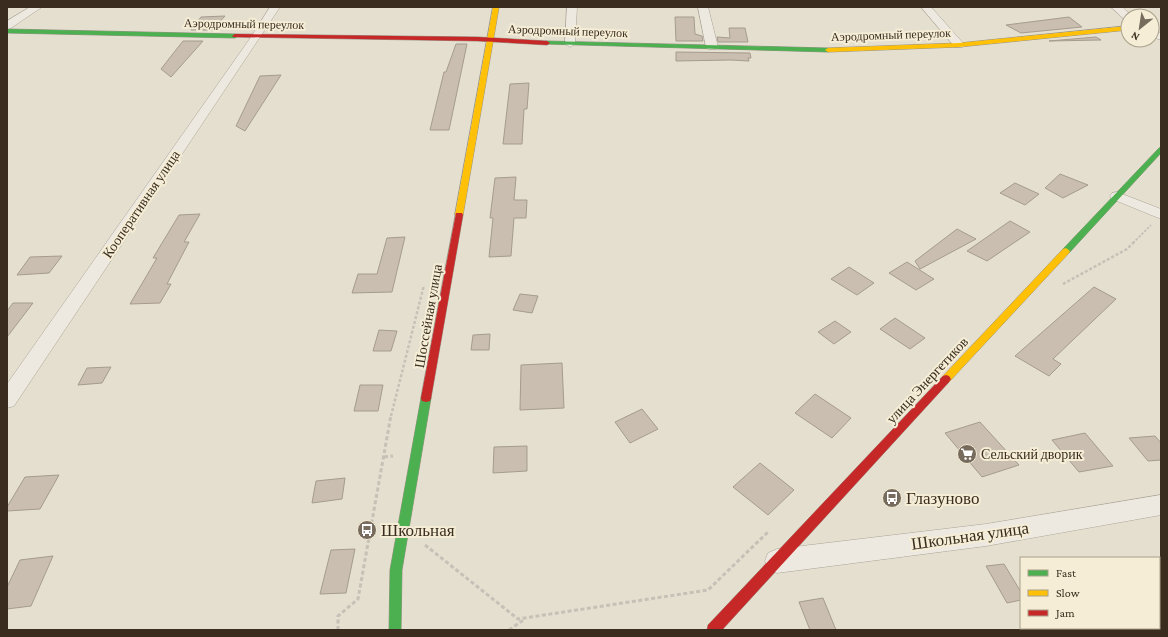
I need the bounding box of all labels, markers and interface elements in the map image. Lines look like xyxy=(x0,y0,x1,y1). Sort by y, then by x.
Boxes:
north arrow xyxy=(1120,8,1160,48)
street label: Аэродромный переулок xyxy=(184,16,304,32)
street label: Аэродромный переулок xyxy=(508,22,628,40)
street label: Аэродромный переулок xyxy=(831,26,951,44)
text: N xyxy=(1128,29,1141,44)
street label: Кооперативная улица xyxy=(99,146,184,261)
street label: Шоссейная улица xyxy=(411,262,445,369)
street label: улица Энергетиков xyxy=(883,333,971,426)
supermarket icon: Сельский дворик xyxy=(956,443,978,465)
place label: Сельский дворик xyxy=(981,446,1083,462)
bus stop icon: Глазуново xyxy=(881,487,903,509)
place label: Глазуново xyxy=(906,489,979,508)
street label: Школьная улица xyxy=(910,518,1031,554)
bus stop icon: Школьная xyxy=(356,519,378,541)
place label: Школьная xyxy=(381,521,455,540)
legend xyxy=(1020,557,1160,629)
text: Fast xyxy=(1056,566,1077,580)
text: Slow xyxy=(1056,586,1080,600)
text: Jam xyxy=(1055,606,1075,620)

